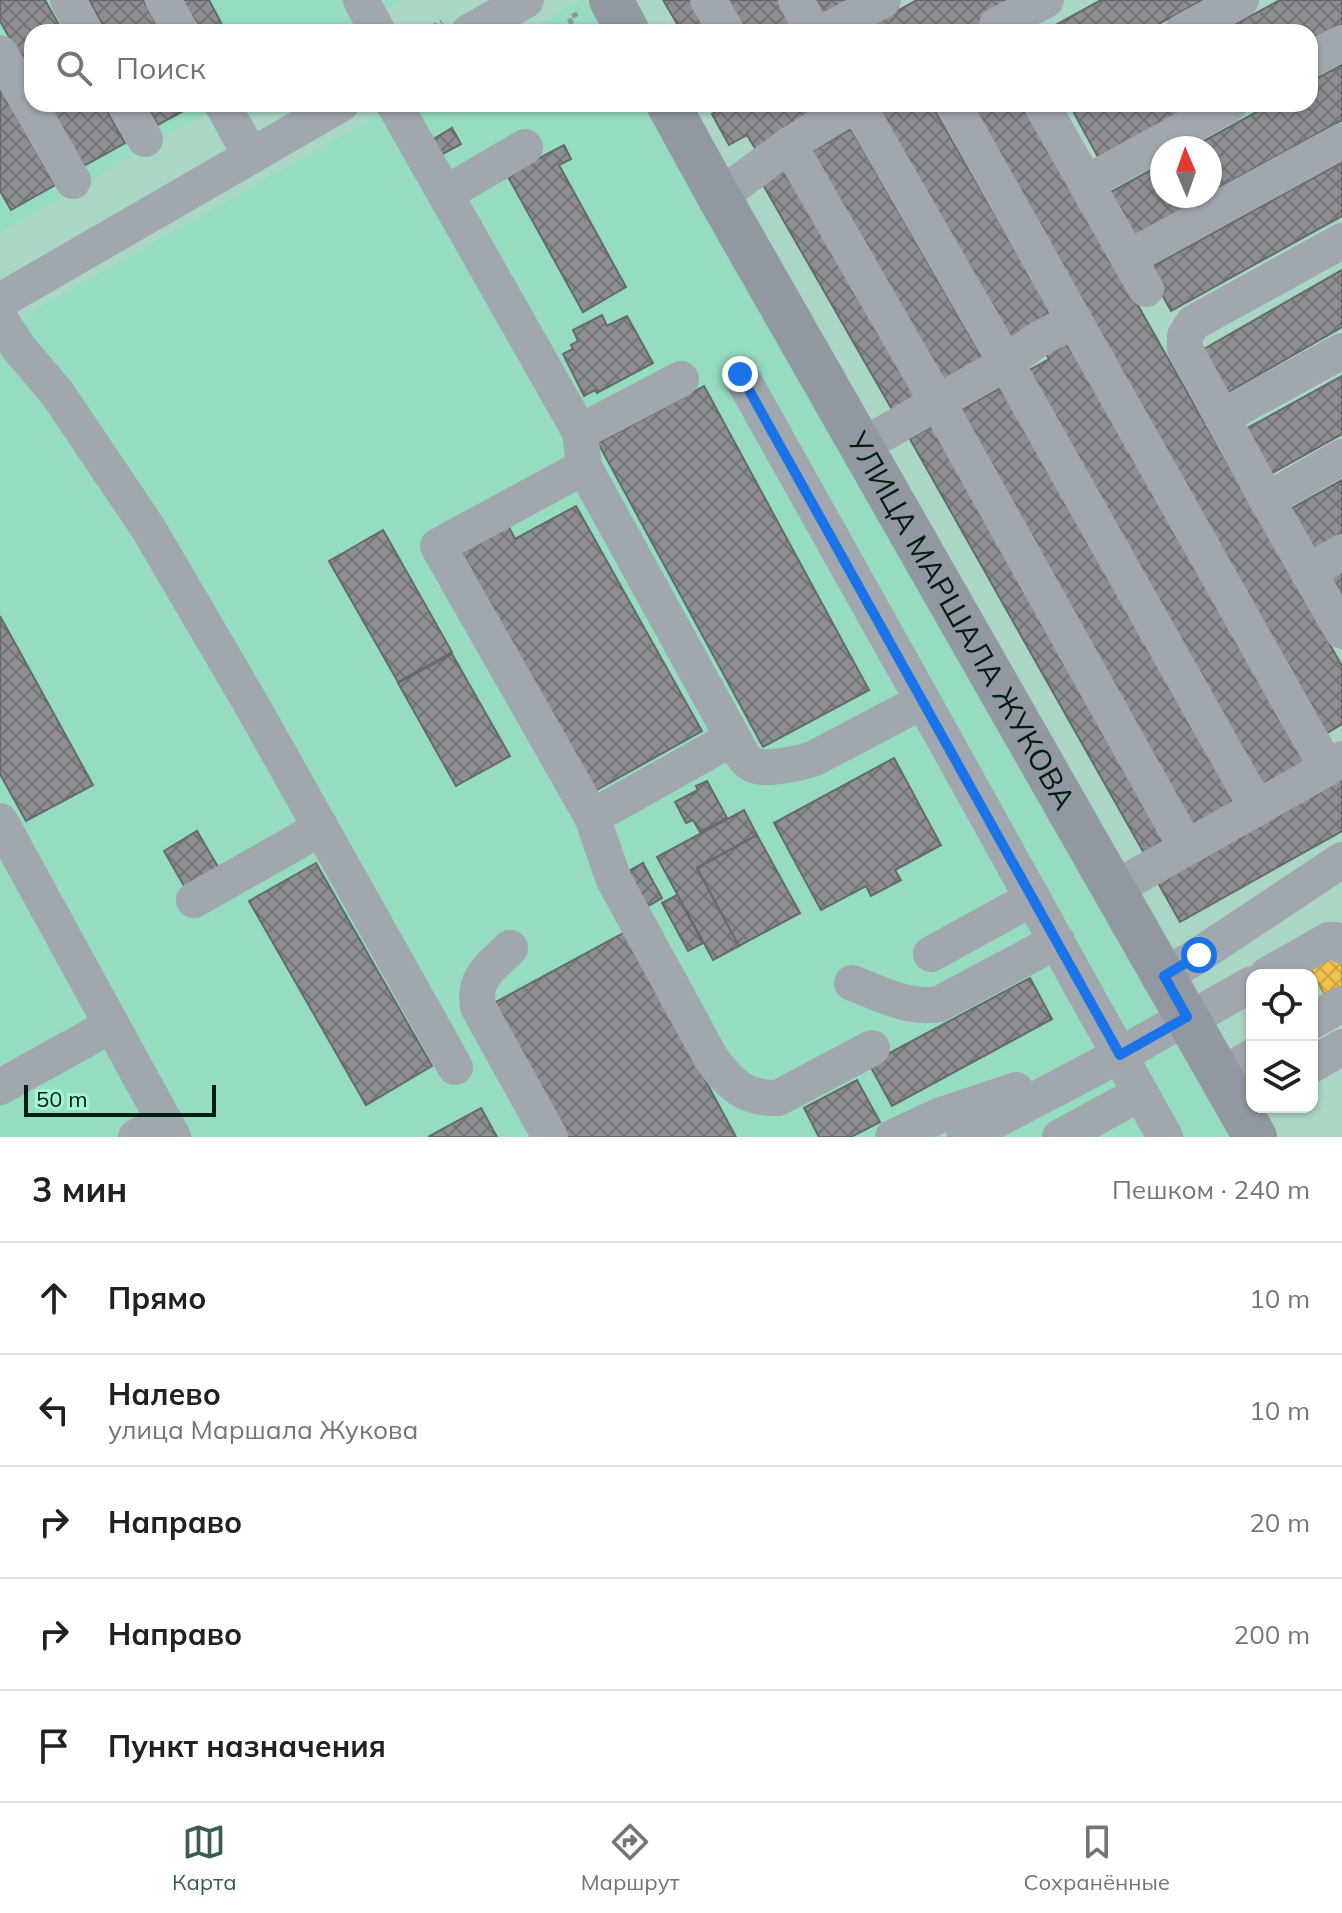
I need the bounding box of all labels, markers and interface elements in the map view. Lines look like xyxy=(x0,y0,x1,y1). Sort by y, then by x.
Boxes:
search box xyxy=(24,24,1318,112)
icon: search xyxy=(52,46,96,90)
text: Поиск xyxy=(116,49,206,87)
north arrow xyxy=(1150,136,1222,208)
route end xyxy=(722,356,758,392)
street label: УЛИЦА МАРШАЛА ЖУКОВА xyxy=(838,424,1084,816)
route start xyxy=(1181,937,1217,973)
map controls xyxy=(1246,969,1318,1113)
button: locate xyxy=(1246,969,1318,1041)
button: layers xyxy=(1246,1041,1318,1113)
scale bar xyxy=(24,1081,216,1117)
text: 50 m xyxy=(36,1085,87,1113)
text: 3 мин xyxy=(32,1168,127,1211)
text: Пешком · 240 m xyxy=(1112,1173,1310,1206)
icon: ahead xyxy=(32,1276,76,1320)
text: Прямо xyxy=(108,1279,206,1317)
text: 10 m xyxy=(1249,1282,1310,1315)
text: Налево xyxy=(108,1375,221,1413)
icon: left xyxy=(32,1388,76,1432)
text: 10 m xyxy=(1249,1394,1310,1427)
text: улица Маршала Жукова xyxy=(108,1413,418,1446)
icon: right xyxy=(32,1500,76,1544)
text: Направо xyxy=(108,1503,242,1541)
text: 20 m xyxy=(1249,1506,1310,1539)
icon: right xyxy=(32,1612,76,1656)
text: Направо xyxy=(108,1615,242,1653)
text: 200 m xyxy=(1234,1618,1310,1651)
icon: arrive xyxy=(32,1724,76,1768)
text: Пункт назначения xyxy=(108,1727,386,1765)
tab: Карта xyxy=(172,1820,237,1896)
tab: Маршрут xyxy=(581,1820,680,1896)
tab: Сохранённые xyxy=(1024,1820,1170,1896)

